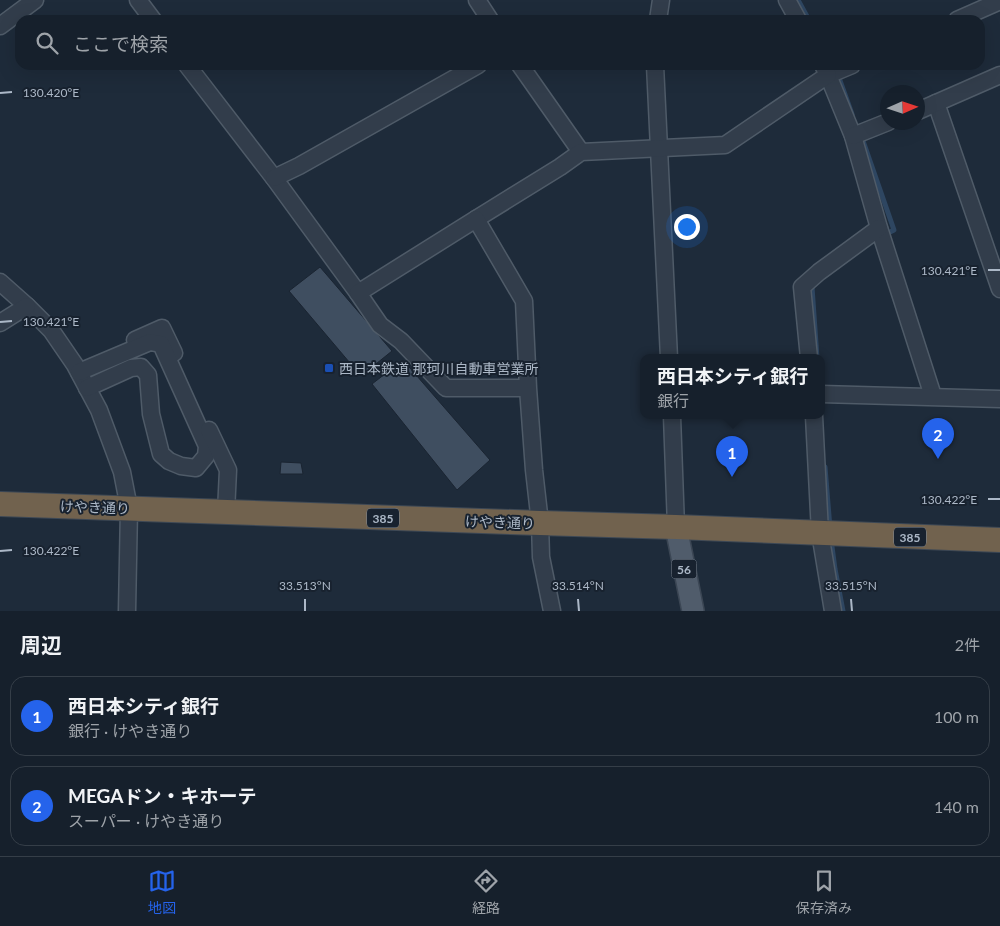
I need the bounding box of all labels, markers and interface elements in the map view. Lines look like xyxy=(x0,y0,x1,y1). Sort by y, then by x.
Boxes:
search box xyxy=(15,15,985,70)
icon: search xyxy=(33,29,61,57)
text: ここで検索 xyxy=(73,32,168,55)
text: 130.420°E xyxy=(23,85,79,100)
north arrow xyxy=(880,85,925,130)
your location xyxy=(674,214,700,240)
text: 130.421°E xyxy=(921,263,977,278)
text: 130.421°E xyxy=(23,314,79,329)
popup xyxy=(640,354,825,419)
place label: 西日本鉄道 那珂川自動車営業所 xyxy=(339,360,539,377)
marker: 西日本鉄道 那珂川自動車営業所 xyxy=(323,362,335,374)
text: 西日本シティ銀行 xyxy=(657,364,808,387)
text: 銀行 xyxy=(657,391,689,410)
pin: 2 xyxy=(922,418,954,459)
pin: 1 xyxy=(716,436,748,477)
text: 130.422°E xyxy=(921,492,977,507)
street label: けやき通り xyxy=(60,497,130,517)
road number: 385 xyxy=(367,508,399,528)
street label: けやき通り xyxy=(465,512,535,532)
road number: 385 xyxy=(894,528,926,546)
text: 130.422°E xyxy=(23,543,79,558)
road number: 56 xyxy=(672,560,696,578)
text: 33.513°N xyxy=(279,578,331,593)
text: 33.514°N xyxy=(552,578,604,593)
text: 33.515°N xyxy=(825,578,877,593)
text: 周辺 xyxy=(20,632,62,657)
text: 2件 xyxy=(955,635,980,654)
text: 西日本シティ銀行 xyxy=(68,694,219,717)
text: 1 xyxy=(32,707,42,726)
text: 100 m xyxy=(934,707,979,726)
text: 銀行 · けやき通り xyxy=(68,721,192,740)
text: MEGAドン・キホーテ xyxy=(68,784,256,807)
text: 2 xyxy=(32,797,42,816)
text: 140 m xyxy=(934,797,979,816)
text: スーパー · けやき通り xyxy=(68,811,224,830)
tab: 地図 xyxy=(148,867,176,917)
tab: 経路 xyxy=(472,867,500,917)
tab: 保存済み xyxy=(796,867,852,917)

